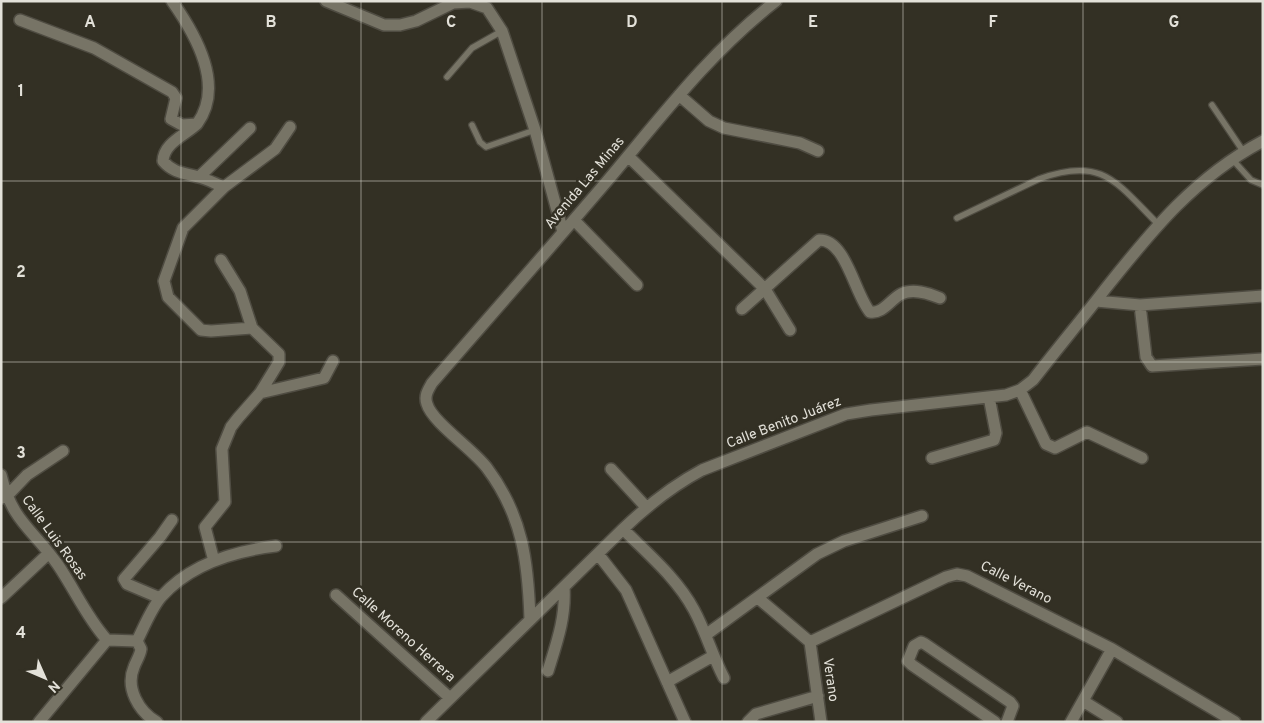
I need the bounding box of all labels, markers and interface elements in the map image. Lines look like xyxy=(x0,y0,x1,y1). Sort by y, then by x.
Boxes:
text: A xyxy=(84,13,96,33)
text: B xyxy=(265,13,277,33)
text: C xyxy=(446,13,456,33)
text: D xyxy=(626,13,638,33)
text: E xyxy=(808,13,818,33)
text: F xyxy=(988,13,998,33)
text: G xyxy=(1169,13,1179,33)
text: 1 xyxy=(18,82,24,102)
street label: Avenida Las Minas xyxy=(541,133,629,233)
text: 2 xyxy=(16,263,26,283)
street label: Calle Benito Juárez xyxy=(724,393,844,453)
text: 3 xyxy=(16,444,26,464)
street label: Calle Luis Rosas xyxy=(18,492,90,584)
street label: Calle Verano xyxy=(977,558,1055,608)
street label: Calle Moreno Herrera xyxy=(348,584,458,686)
text: 4 xyxy=(16,624,26,644)
north arrow xyxy=(20,653,70,703)
street label: Verano xyxy=(819,657,842,703)
text: N xyxy=(44,677,63,696)

